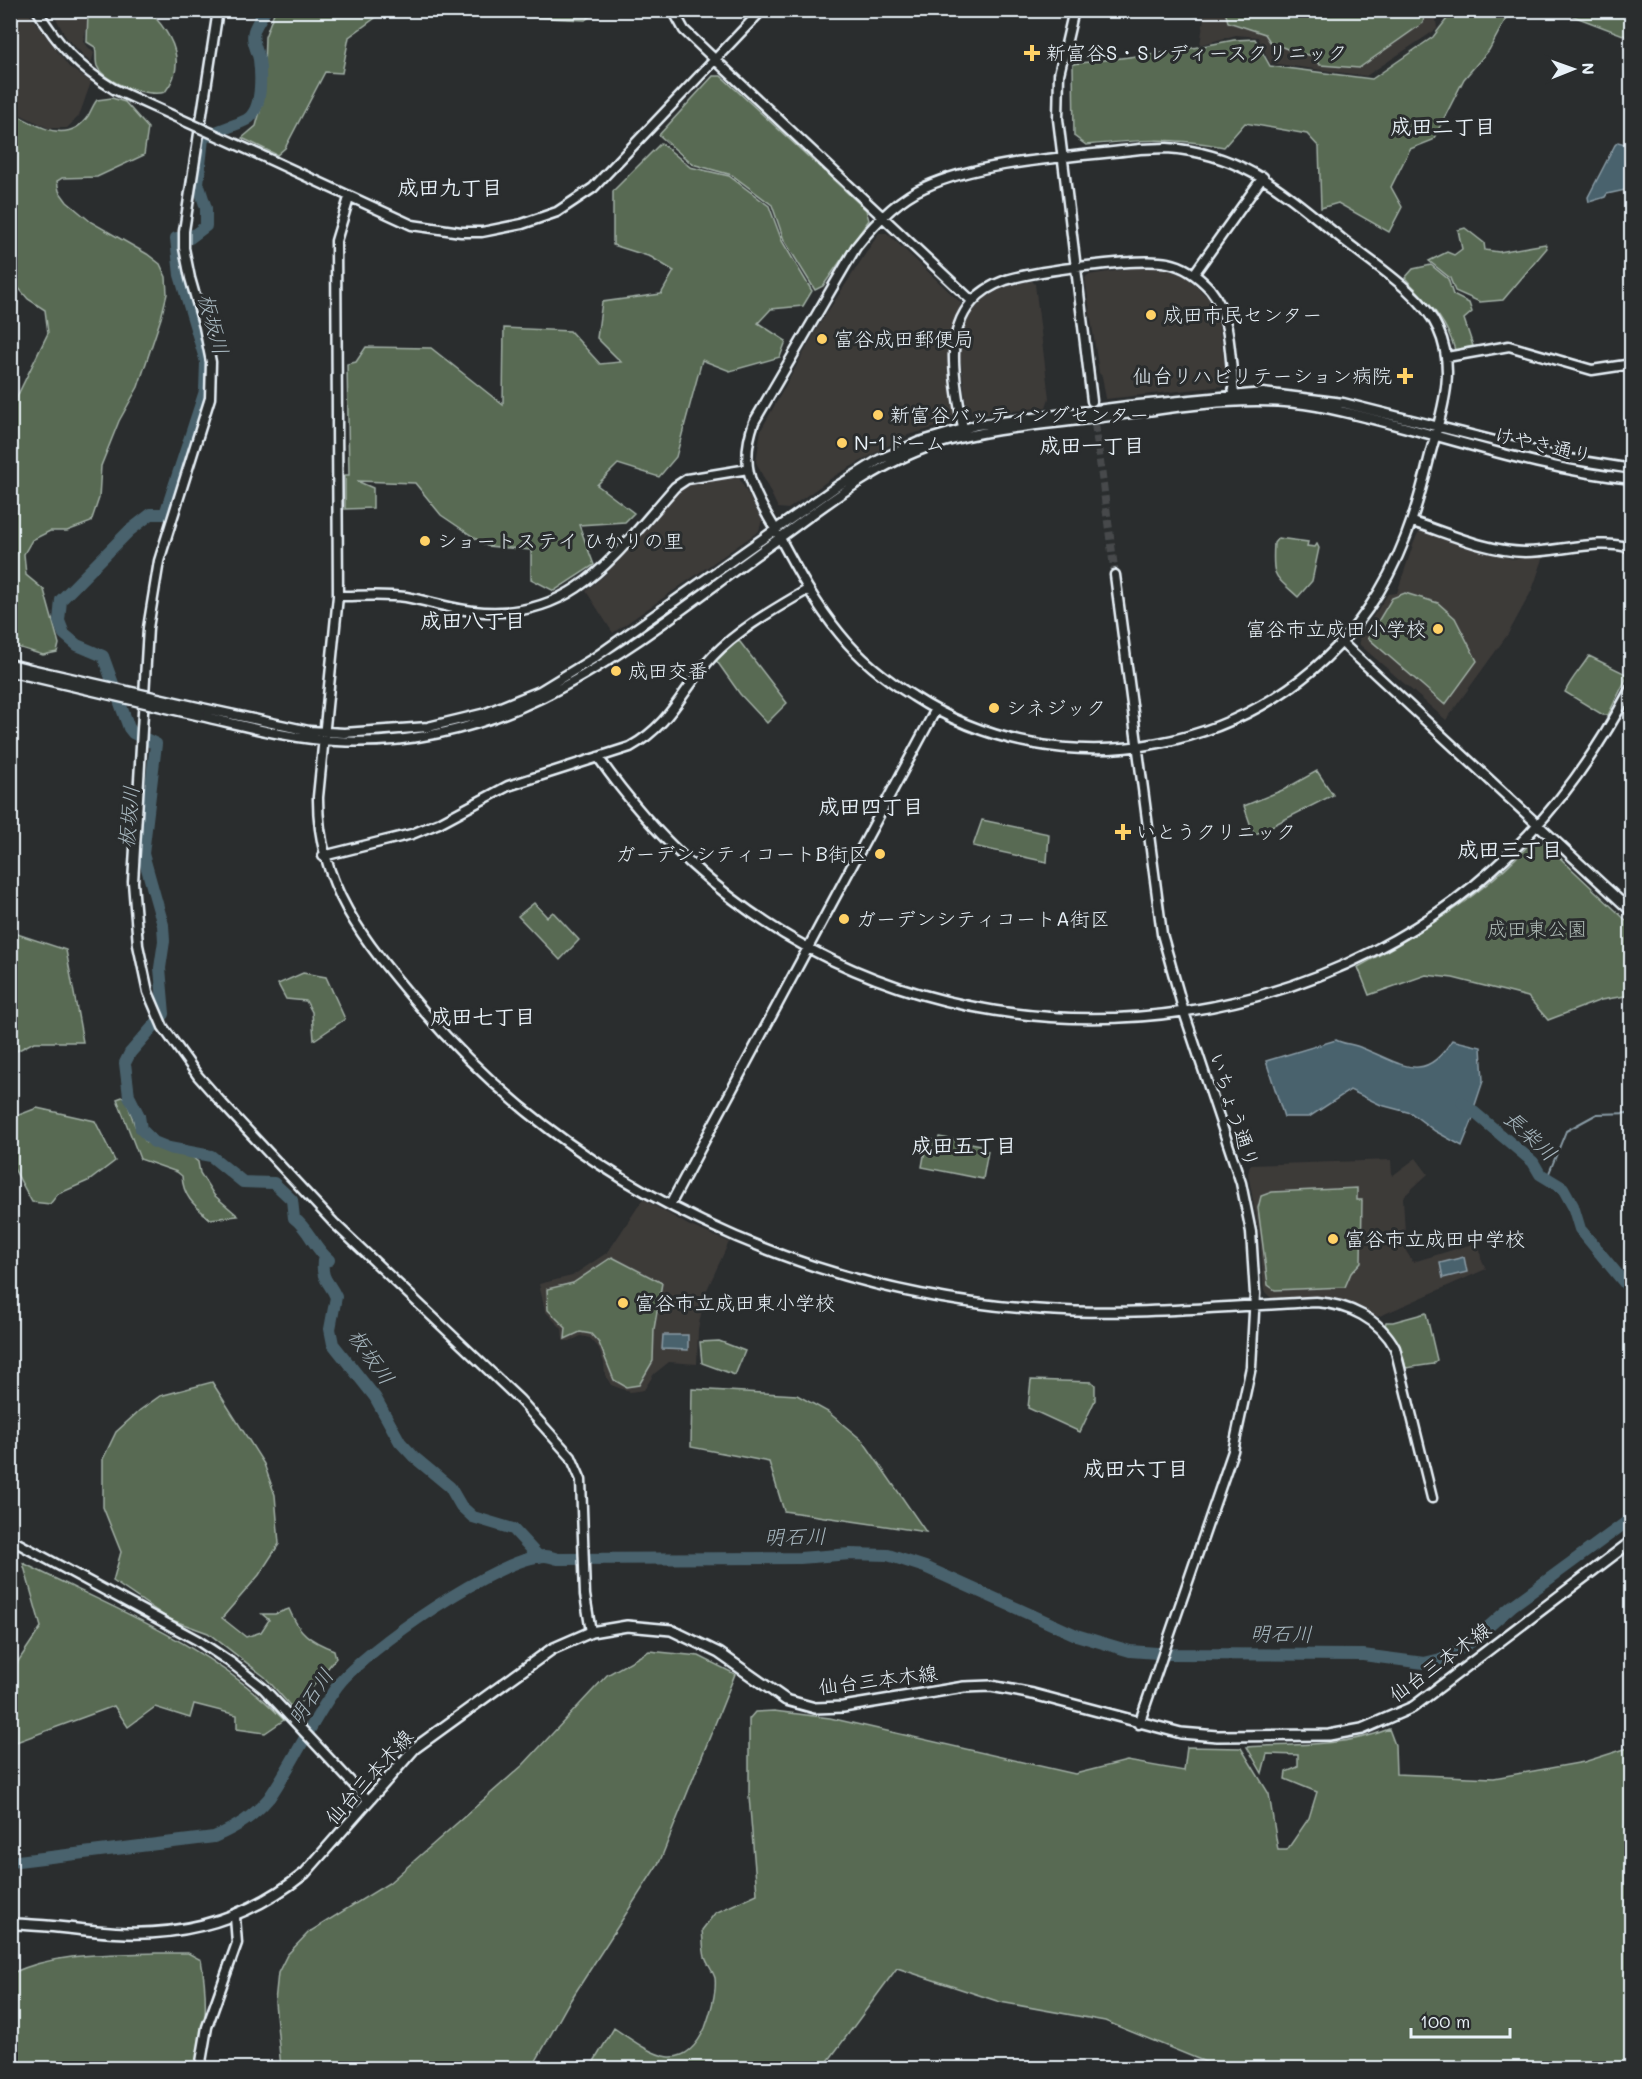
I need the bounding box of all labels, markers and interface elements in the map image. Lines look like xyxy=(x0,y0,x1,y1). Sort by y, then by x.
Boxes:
place label: 新富谷S・Sレディースクリニック xyxy=(1046,39,1347,65)
north arrow xyxy=(1543,39,1603,99)
marker: 新富谷S・Sレディースクリニック xyxy=(1023,44,1041,62)
text: N xyxy=(1578,62,1599,75)
district label: 成田二丁目 xyxy=(1391,112,1496,139)
district label: 成田九丁目 xyxy=(398,173,503,200)
water label: 板坂川 xyxy=(193,290,236,358)
place label: 成田市民センター xyxy=(1163,301,1322,327)
marker: 成田市民センター xyxy=(1144,308,1158,322)
place label: 富谷成田郵便局 xyxy=(834,325,974,351)
marker: 富谷成田郵便局 xyxy=(815,332,829,346)
place label: 仙台リハビリテーション病院 xyxy=(1132,362,1392,388)
marker: 仙台リハビリテーション病院 xyxy=(1396,367,1414,385)
place label: 新富谷バッティングセンター xyxy=(890,401,1149,427)
marker: 新富谷バッティングセンター xyxy=(871,408,885,422)
street label: けやき通り xyxy=(1492,420,1595,468)
place label: N-1ドーム xyxy=(854,429,945,455)
district label: 成田一丁目 xyxy=(1040,431,1145,458)
marker: N-1ドーム xyxy=(835,436,849,450)
place label: ショートステイ ひかりの里 xyxy=(437,527,684,553)
marker: ショートステイ ひかりの里 xyxy=(418,534,432,548)
district label: 成田八丁目 xyxy=(421,606,526,633)
place label: 富谷市立成田小学校 xyxy=(1246,615,1426,641)
marker: 富谷市立成田小学校 xyxy=(1431,622,1445,636)
place label: 成田交番 xyxy=(628,657,708,683)
marker: 成田交番 xyxy=(609,664,623,678)
place label: シネジック xyxy=(1006,694,1106,720)
marker: シネジック xyxy=(987,701,1001,715)
water label: 板坂川 xyxy=(111,784,144,849)
district label: 成田四丁目 xyxy=(819,792,924,819)
place label: いとうクリニック xyxy=(1136,818,1296,844)
marker: いとうクリニック xyxy=(1114,823,1132,841)
district label: 成田三丁目 xyxy=(1458,835,1563,862)
place label: ガーデンシティコートB街区 xyxy=(616,840,868,866)
marker: ガーデンシティコートB街区 xyxy=(873,847,887,861)
place label: ガーデンシティコートA街区 xyxy=(856,905,1110,931)
marker: ガーデンシティコートA街区 xyxy=(837,912,851,926)
park label: 成田東公園 xyxy=(1487,915,1587,941)
district label: 成田七丁目 xyxy=(431,1002,536,1029)
street label: いちょう通り xyxy=(1204,1049,1266,1171)
water label: 長柴川 xyxy=(1499,1104,1563,1166)
district label: 成田五丁目 xyxy=(912,1131,1017,1158)
place label: 富谷市立成田中学校 xyxy=(1345,1225,1525,1251)
marker: 富谷市立成田中学校 xyxy=(1326,1232,1340,1246)
place label: 富谷市立成田東小学校 xyxy=(635,1289,835,1315)
marker: 富谷市立成田東小学校 xyxy=(616,1296,630,1310)
water label: 板坂川 xyxy=(343,1323,401,1390)
district label: 成田六丁目 xyxy=(1084,1454,1189,1481)
water label: 明石川 xyxy=(763,1521,827,1550)
street label: 仙台三本木線 xyxy=(1383,1615,1496,1707)
water label: 明石川 xyxy=(1249,1618,1313,1647)
street label: 仙台三本木線 xyxy=(817,1659,939,1699)
water label: 明石川 xyxy=(281,1662,339,1730)
street label: 仙台三本木線 xyxy=(318,1723,418,1830)
scale bar xyxy=(1411,2001,1510,2039)
text: 100 m xyxy=(1420,2009,1470,2033)

